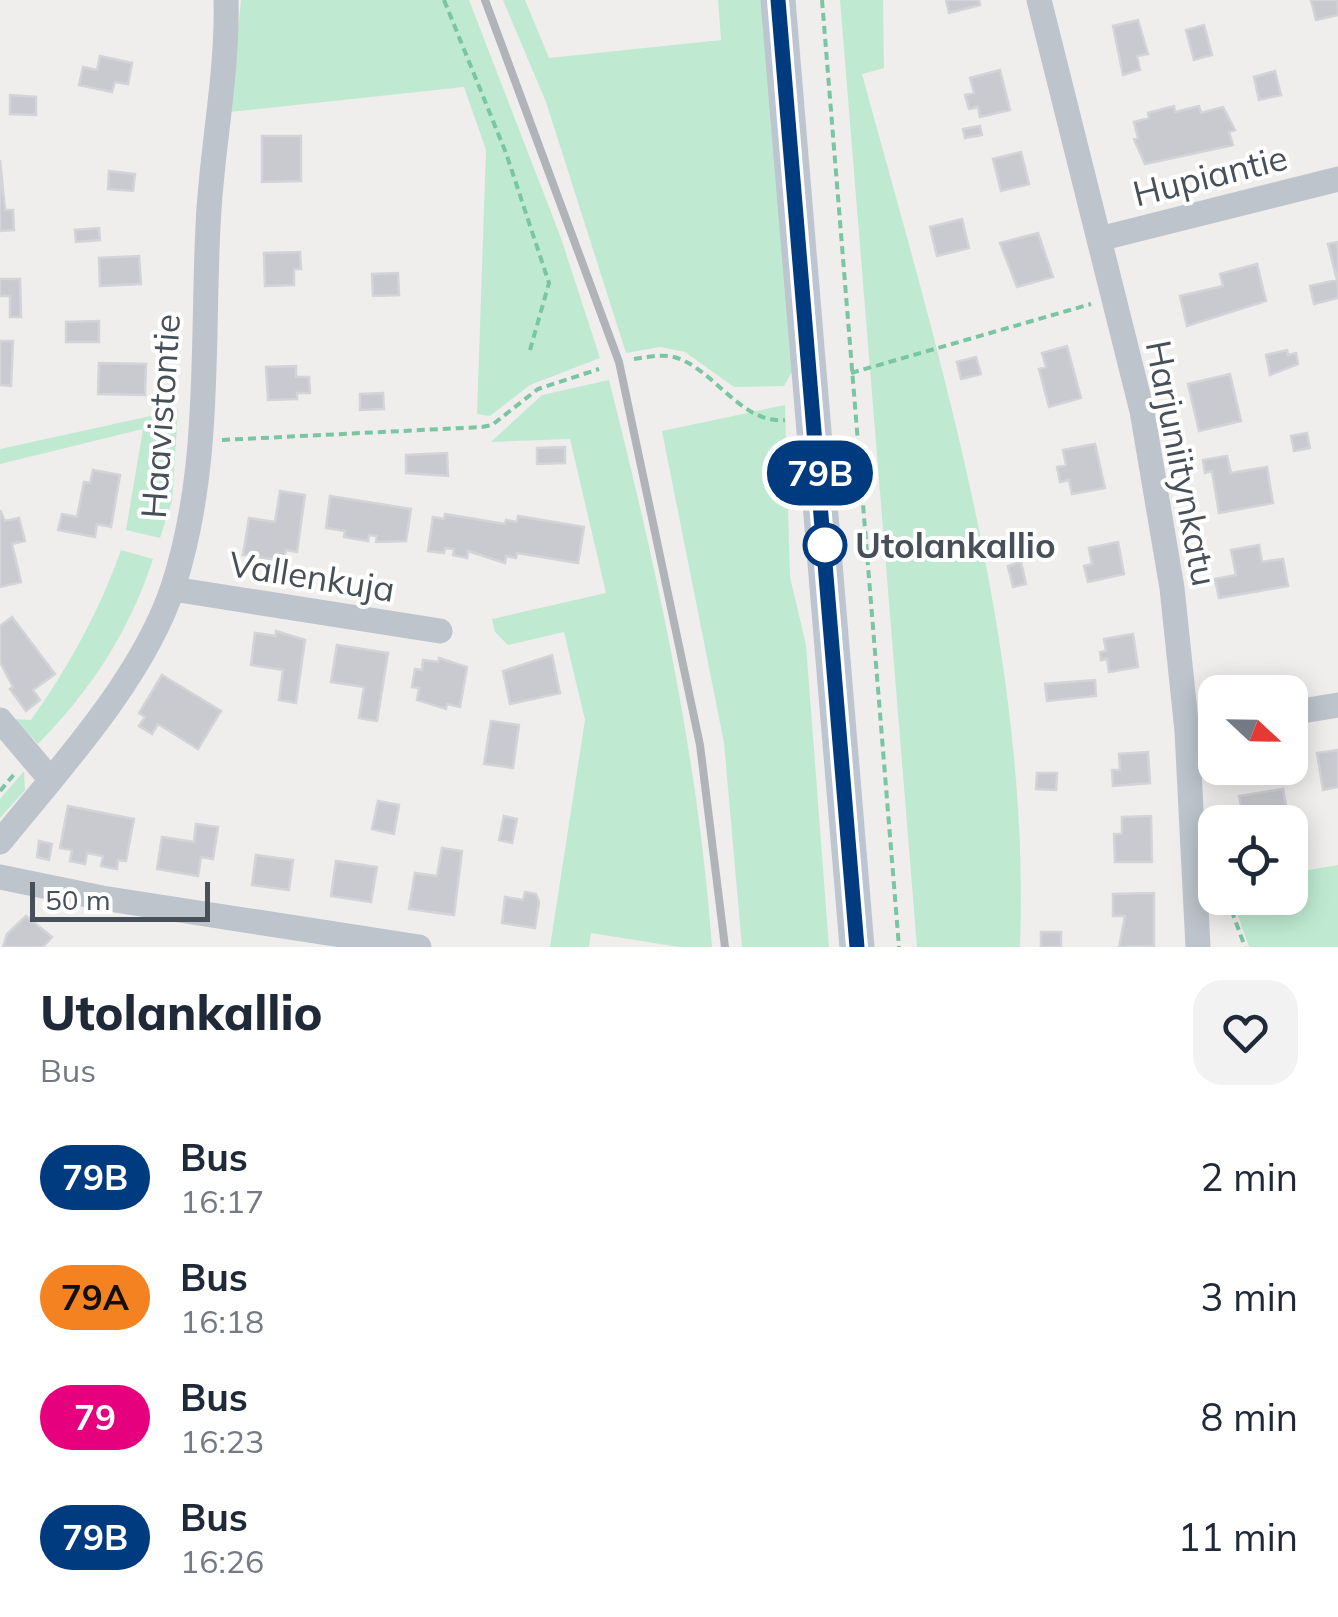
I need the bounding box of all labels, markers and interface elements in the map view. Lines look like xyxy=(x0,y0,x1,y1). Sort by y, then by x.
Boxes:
street label: Hupiantie xyxy=(1128,135,1292,215)
street label: Haavistontie xyxy=(131,312,189,520)
street label: Harjuniitynkatu xyxy=(1137,337,1227,589)
line badge: 79B xyxy=(762,440,878,506)
text: 79B xyxy=(787,451,853,495)
place label: Utolankallio xyxy=(855,523,1056,567)
marker: Utolankallio xyxy=(804,524,846,566)
street label: Vallenkuja xyxy=(226,541,398,611)
north arrow xyxy=(1198,675,1308,785)
map controls xyxy=(1198,675,1308,915)
button: locate xyxy=(1198,805,1308,915)
scale bar xyxy=(30,877,210,921)
text: 50 m xyxy=(45,882,111,917)
button: heart xyxy=(1193,980,1298,1085)
text: Utolankallio xyxy=(40,982,323,1042)
text: Bus xyxy=(40,1050,96,1090)
text: Bus xyxy=(180,1133,248,1181)
text: 2 min xyxy=(1201,1153,1298,1201)
text: 79B xyxy=(62,1155,128,1199)
text: 16:17 xyxy=(180,1181,264,1221)
text: Bus xyxy=(180,1253,248,1301)
text: 3 min xyxy=(1201,1273,1298,1321)
text: 79A xyxy=(61,1275,129,1319)
text: 16:18 xyxy=(180,1301,264,1341)
text: Bus xyxy=(180,1373,248,1421)
text: 8 min xyxy=(1201,1393,1298,1441)
text: 79 xyxy=(74,1395,116,1439)
text: 16:23 xyxy=(180,1421,264,1461)
text: Bus xyxy=(180,1493,248,1541)
text: 11 min xyxy=(1178,1513,1298,1561)
text: 79B xyxy=(62,1515,128,1559)
text: 16:26 xyxy=(180,1541,264,1581)

